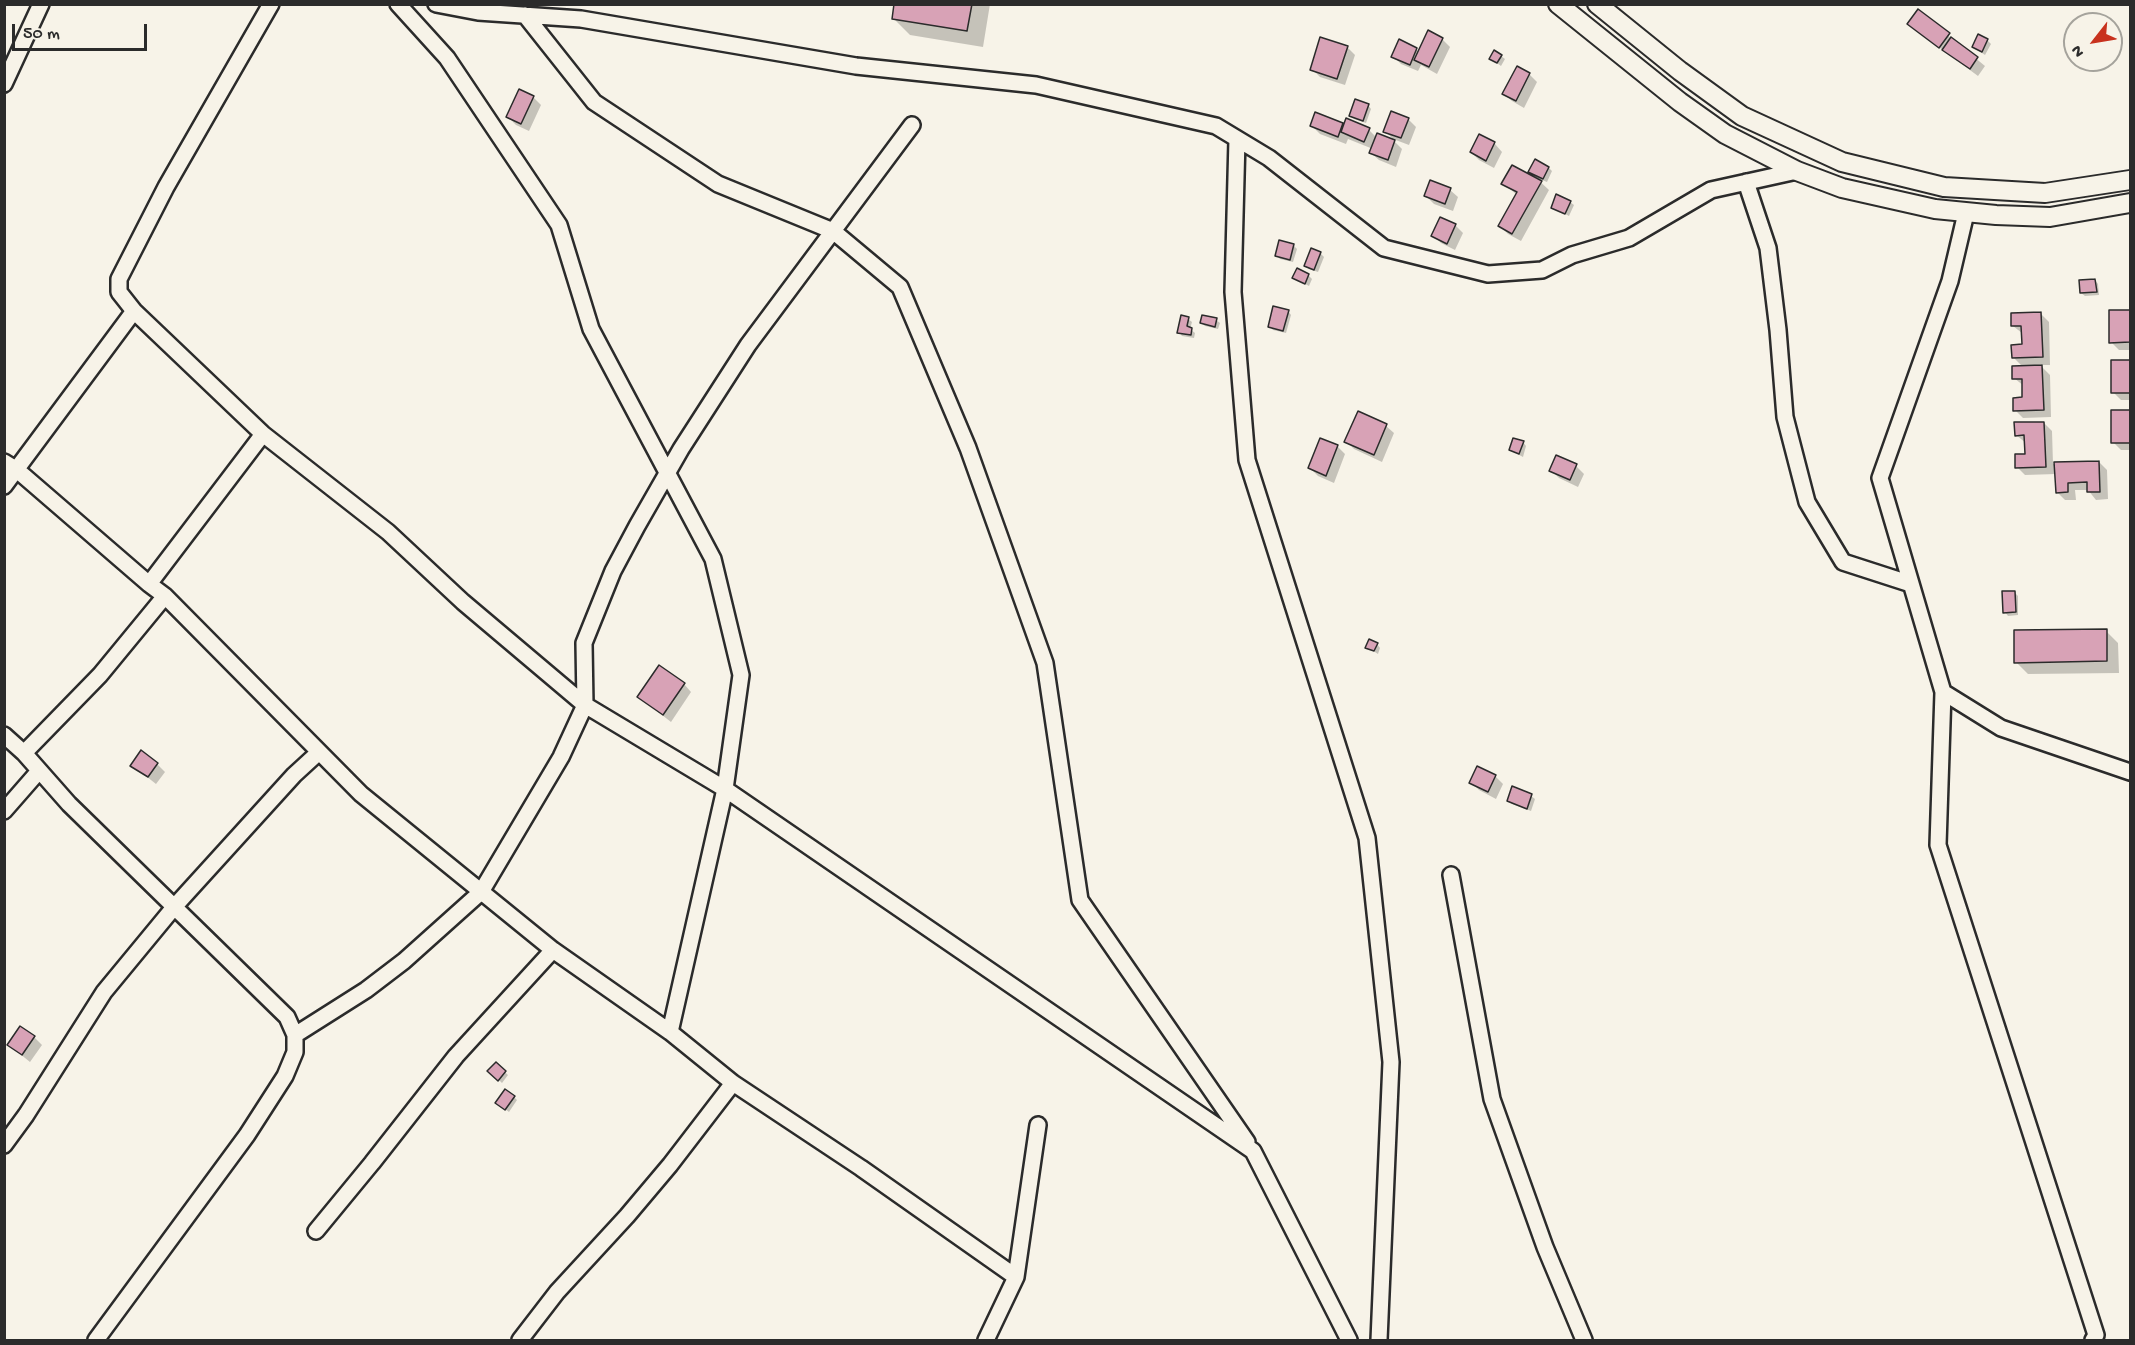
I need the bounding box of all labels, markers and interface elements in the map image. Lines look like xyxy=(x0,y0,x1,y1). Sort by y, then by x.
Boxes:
scale bar xyxy=(15,12,150,50)
north arrow xyxy=(2063,12,2123,72)
text: 50 m xyxy=(23,24,60,45)
text: N xyxy=(2068,41,2090,60)

